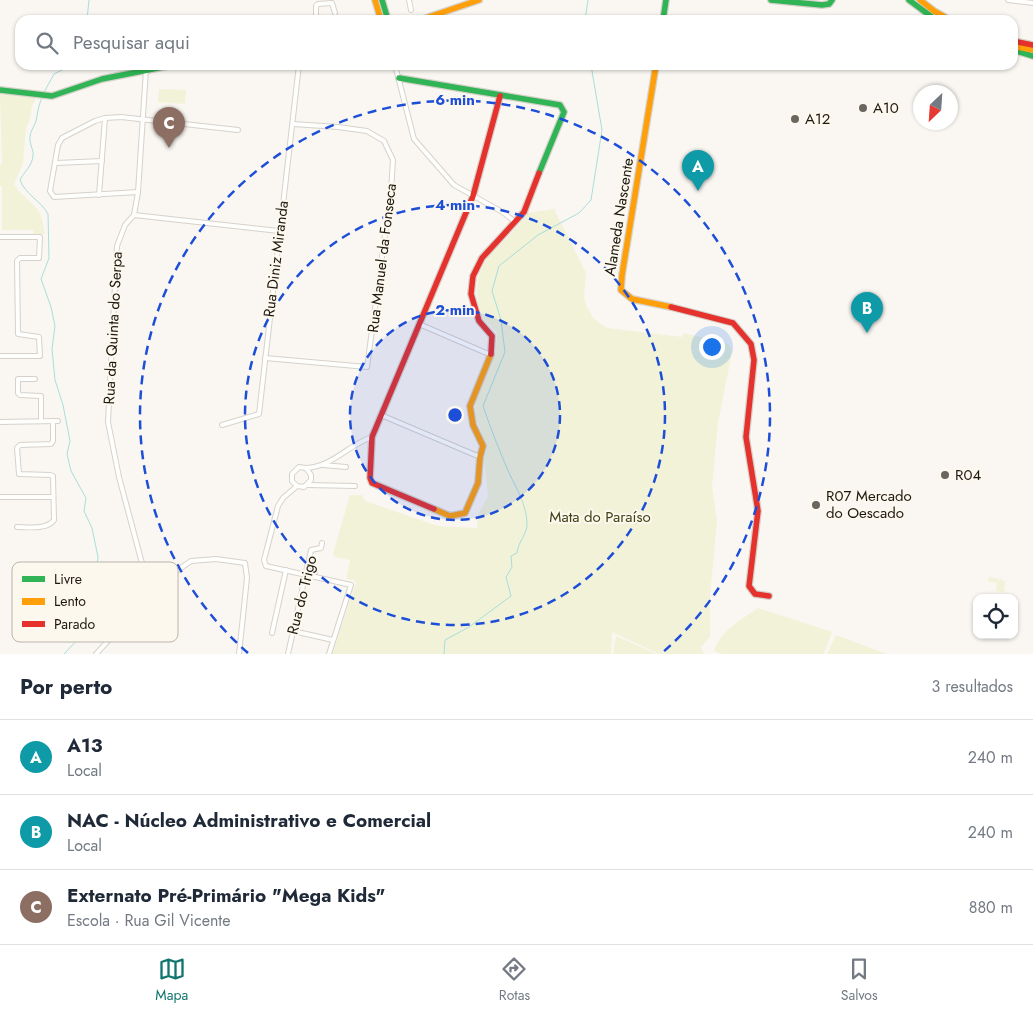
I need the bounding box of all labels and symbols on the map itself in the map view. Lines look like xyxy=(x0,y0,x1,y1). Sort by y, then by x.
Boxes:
north arrow xyxy=(913,85,958,130)
text: 6 min xyxy=(435,89,475,111)
place label: A10 xyxy=(873,97,899,119)
marker: A10 xyxy=(857,102,869,114)
pin: C xyxy=(153,107,185,148)
place label: A12 xyxy=(805,108,830,130)
marker: A12 xyxy=(789,113,801,125)
pin: A xyxy=(682,150,714,191)
street label: Alameda Nascente xyxy=(599,156,639,278)
street label: Rua Manuel da Fonseca xyxy=(362,182,402,334)
text: 4 min xyxy=(435,194,475,216)
street label: Rua Diniz Miranda xyxy=(258,199,294,319)
street label: Rua da Quinta do Serpa xyxy=(98,251,128,405)
pin: B xyxy=(851,292,883,333)
text: 2 min xyxy=(435,299,475,321)
your location xyxy=(699,334,725,360)
centre of rings xyxy=(446,406,464,424)
place label: R04 xyxy=(955,464,981,486)
marker: R04 xyxy=(939,469,951,481)
place label: R07 Mercado do Oescado xyxy=(826,485,912,524)
marker: R07 Mercado do Oescado xyxy=(810,499,822,511)
park label: Mata do Paraíso xyxy=(549,506,651,528)
street label: Rua do Trigo xyxy=(282,553,322,637)
legend xyxy=(12,562,178,642)
text: Livre xyxy=(54,569,82,589)
text: Lento xyxy=(54,591,86,611)
text: Parado xyxy=(54,614,96,634)

